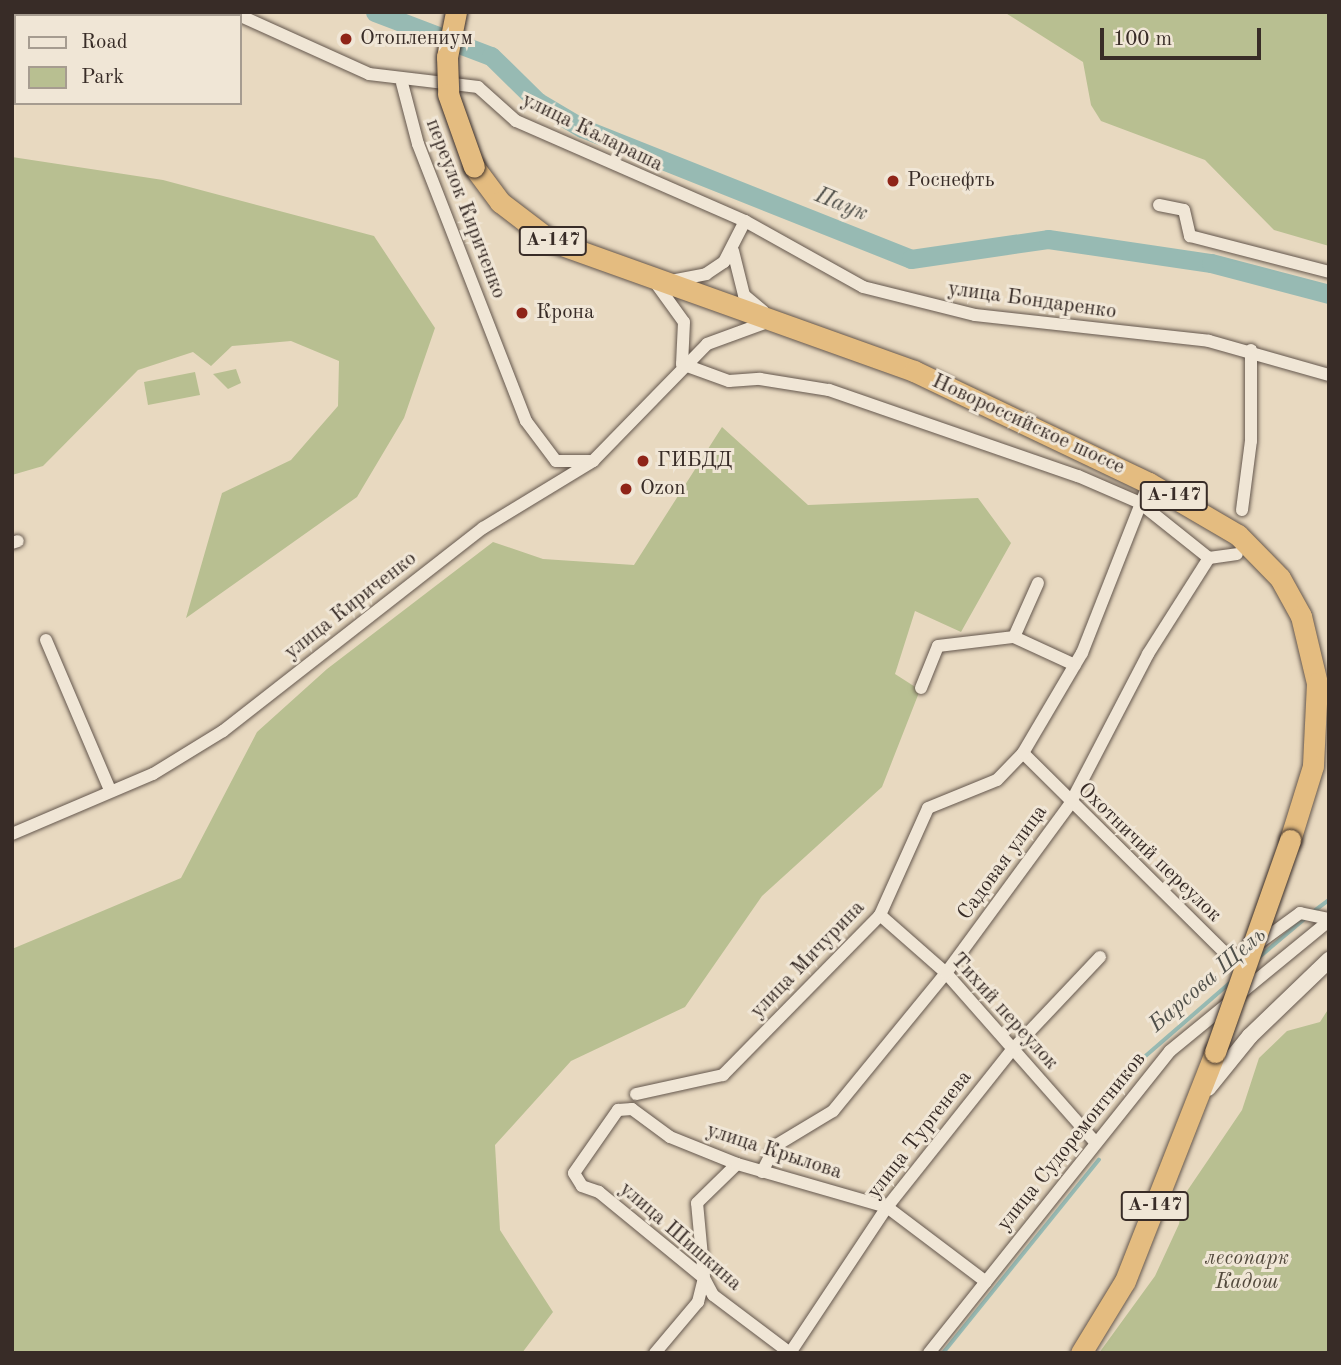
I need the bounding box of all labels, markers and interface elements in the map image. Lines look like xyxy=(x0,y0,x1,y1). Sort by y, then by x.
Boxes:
legend xyxy=(14,14,242,105)
scale bar xyxy=(1103,14,1264,58)
place label: Отоплениум xyxy=(360,26,473,52)
text: 100 m xyxy=(1113,29,1172,50)
marker: Отоплениум xyxy=(338,31,354,47)
text: Road xyxy=(81,32,128,53)
text: Park xyxy=(81,67,124,88)
street label: улица Калараша xyxy=(517,88,667,178)
street label: переулок Кириченко xyxy=(419,116,511,302)
place label: Роснефть xyxy=(907,168,994,194)
marker: Роснефть xyxy=(885,173,901,189)
water label: Паук xyxy=(810,182,872,228)
road number: А-147 xyxy=(518,226,588,256)
street label: улица Бондаренко xyxy=(946,277,1118,325)
place label: Крона xyxy=(536,300,594,326)
marker: Крона xyxy=(514,305,530,321)
street label: Новороссийское шоссе xyxy=(928,369,1128,481)
place label: ГИБДД xyxy=(657,448,732,474)
marker: ГИБДД xyxy=(635,453,651,469)
place label: Ozon xyxy=(640,476,686,502)
marker: Ozon xyxy=(618,481,634,497)
road number: А-147 xyxy=(1139,481,1209,512)
street label: улица Кириченко xyxy=(280,547,422,665)
street label: Охотничий переулок xyxy=(1072,778,1226,928)
street label: Садовая улица xyxy=(953,801,1053,925)
street label: улица Мичурина xyxy=(745,896,871,1024)
water label: Барсова Щель xyxy=(1144,922,1272,1038)
street label: Тихий переулок xyxy=(945,948,1063,1076)
street label: улица Судоремонтников xyxy=(992,1047,1152,1237)
street label: улица Тургенева xyxy=(862,1066,978,1204)
street label: улица Крылова xyxy=(703,1118,845,1186)
street label: улица Шишкина xyxy=(614,1177,746,1297)
road number: А-147 xyxy=(1120,1190,1190,1222)
park label: лесопарк Кадош xyxy=(1205,1246,1289,1296)

